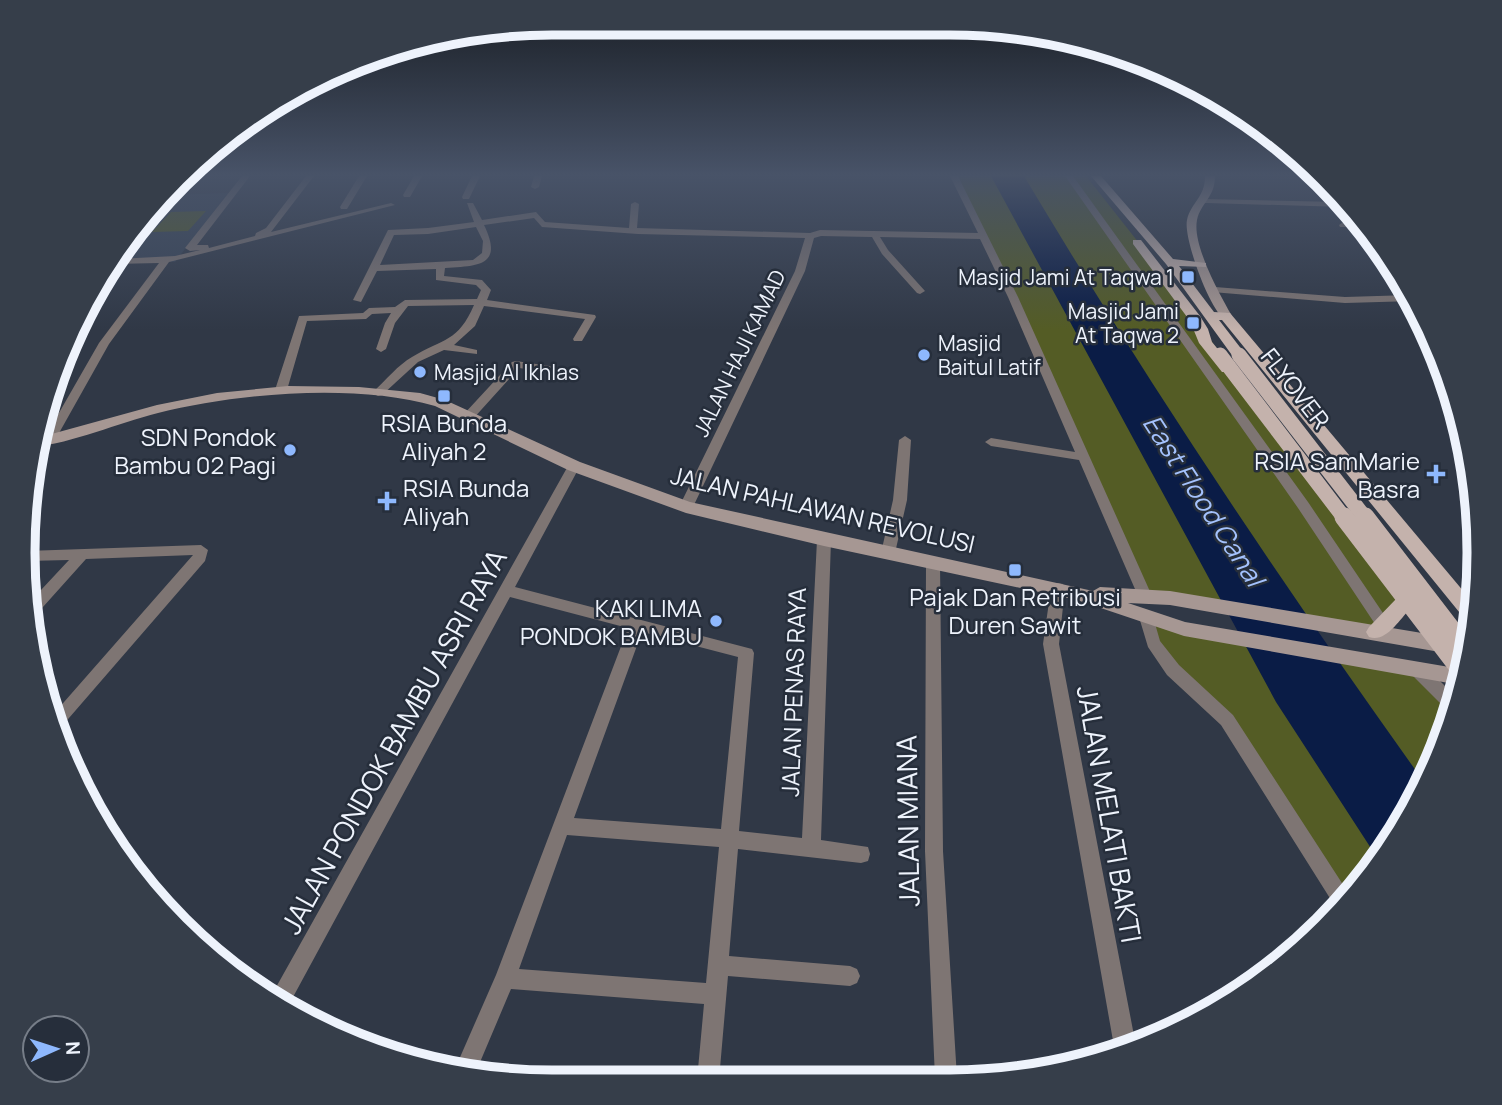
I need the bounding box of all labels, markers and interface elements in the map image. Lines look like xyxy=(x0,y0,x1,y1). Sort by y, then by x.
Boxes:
place label: Masjid Jami At Taqwa 1 xyxy=(958,263,1174,291)
street label: JALAN HAJI KAMAD xyxy=(686,265,792,441)
marker: Masjid Jami At Taqwa 1 xyxy=(1180,269,1196,285)
place label: Masjid Jami At Taqwa 2 xyxy=(1068,297,1179,349)
marker: Masjid Jami At Taqwa 2 xyxy=(1185,315,1201,331)
place label: Masjid Baitul Latif xyxy=(938,329,1041,381)
street label: FLYOVER xyxy=(1254,341,1338,435)
marker: Masjid Baitul Latif xyxy=(916,347,932,363)
place label: Masjid Al Ikhlas xyxy=(434,358,579,386)
marker: Masjid Al Ikhlas xyxy=(412,364,428,380)
marker: RSIA Bunda Aliyah 2 xyxy=(436,388,452,404)
place label: RSIA Bunda Aliyah 2 xyxy=(381,406,507,467)
water label: East Flood Canal xyxy=(1135,407,1275,595)
place label: SDN Pondok Bambu 02 Pagi xyxy=(114,420,277,481)
marker: SDN Pondok Bambu 02 Pagi xyxy=(282,442,298,458)
place label: RSIA SamMarie Basra xyxy=(1254,444,1420,505)
street label: JALAN PAHLAWAN REVOLUSI xyxy=(668,458,978,560)
marker: RSIA SamMarie Basra xyxy=(1426,464,1446,484)
place label: RSIA Bunda Aliyah xyxy=(403,471,529,532)
marker: RSIA Bunda Aliyah xyxy=(377,491,397,511)
street label: JALAN PONDOK BAMBU ASRI RAYA xyxy=(271,542,515,940)
marker: Pajak Dan Retribusi Duren Sawit xyxy=(1007,562,1023,578)
place label: Pajak Dan Retribusi Duren Sawit xyxy=(909,580,1121,641)
street label: JALAN PENAS RAYA xyxy=(773,587,813,797)
place label: KAKI LIMA PONDOK BAMBU xyxy=(520,591,702,652)
marker: KAKI LIMA PONDOK BAMBU xyxy=(708,613,724,629)
street label: JALAN MELATI BAKTI xyxy=(1069,682,1151,946)
street label: JALAN MIANA xyxy=(887,735,927,907)
north arrow xyxy=(21,1014,91,1084)
text: N xyxy=(60,1041,86,1056)

